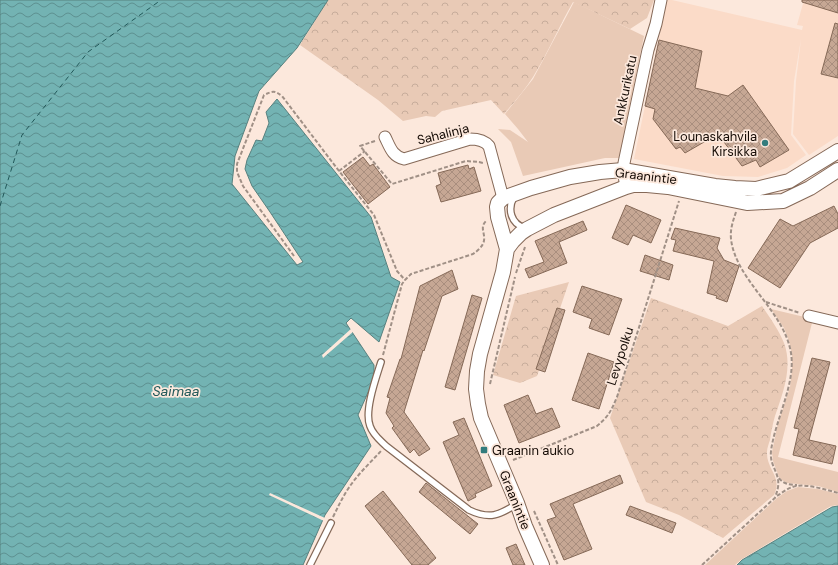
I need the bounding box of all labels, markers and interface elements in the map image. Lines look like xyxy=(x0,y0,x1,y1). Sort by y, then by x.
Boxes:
street label: Ankkurikatu xyxy=(609,54,641,126)
street label: Sahalinja xyxy=(415,119,471,149)
place label: Lounaskahvila Kirsikka xyxy=(673,128,757,160)
marker: Lounaskahvila Kirsikka xyxy=(760,138,770,148)
street label: Graanintie xyxy=(614,164,678,188)
street label: Levypolku xyxy=(603,325,637,387)
water label: Saimaa xyxy=(152,382,200,400)
place label: Graanin aukio xyxy=(492,442,575,459)
marker: Graanin aukio xyxy=(479,445,489,455)
street label: Graanintie xyxy=(495,468,535,532)

